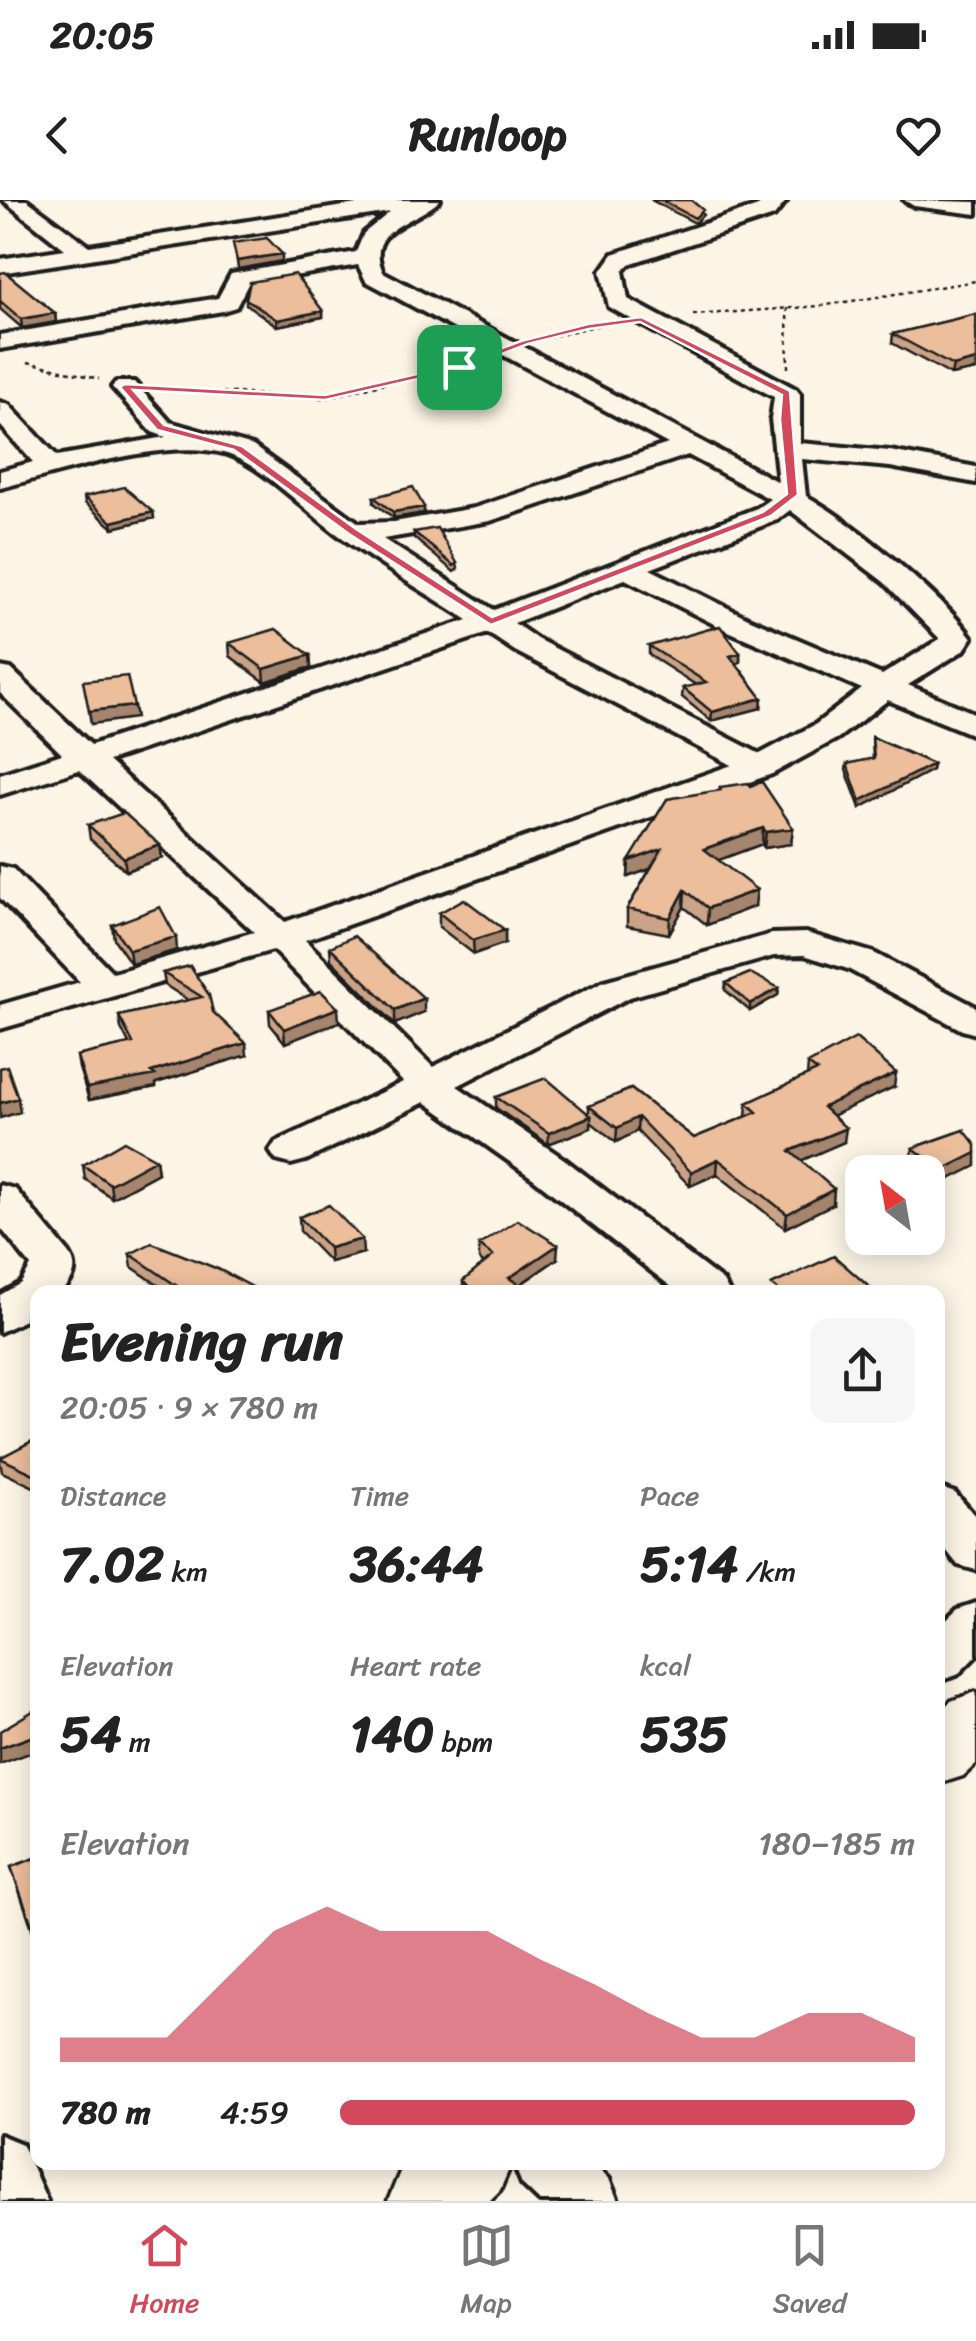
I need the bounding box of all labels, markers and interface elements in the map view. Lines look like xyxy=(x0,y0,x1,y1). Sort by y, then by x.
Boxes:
text: 20:05 xyxy=(50,2,155,69)
text: Runloop xyxy=(409,95,567,175)
icon: back xyxy=(30,108,85,163)
icon: heart xyxy=(891,108,946,163)
pin xyxy=(417,325,502,410)
icon: arrive xyxy=(432,340,487,395)
north arrow xyxy=(845,1155,945,1255)
map controls xyxy=(845,1155,945,1255)
text: Evening run xyxy=(60,1293,343,1390)
button: share xyxy=(810,1318,915,1423)
text: 20:05 · 9 × 780 m xyxy=(60,1379,318,1436)
text: Distance xyxy=(60,1471,166,1520)
text: Time xyxy=(350,1471,409,1520)
text: Pace xyxy=(640,1471,699,1520)
text: 7.02 xyxy=(60,1520,164,1609)
text: 36:44 xyxy=(350,1520,483,1609)
text: 5:14 xyxy=(640,1520,738,1609)
text: km xyxy=(164,1547,208,1596)
text: /km xyxy=(738,1547,796,1596)
text: Elevation xyxy=(60,1641,173,1690)
text: Heart rate xyxy=(350,1641,481,1690)
text: kcal xyxy=(640,1641,691,1690)
text: 54 xyxy=(60,1690,122,1779)
text: 140 xyxy=(350,1690,434,1779)
text: 535 xyxy=(640,1690,729,1779)
text: m xyxy=(122,1717,151,1766)
text: bpm xyxy=(434,1717,493,1766)
text: Elevation xyxy=(60,1815,190,1872)
text: 180–185 m xyxy=(758,1815,915,1872)
text: 780 m xyxy=(60,2084,151,2141)
text: 4:59 xyxy=(220,2084,289,2141)
tab: Home xyxy=(130,2218,199,2327)
tab: Map xyxy=(459,2218,514,2327)
tab: Saved xyxy=(773,2218,846,2327)

